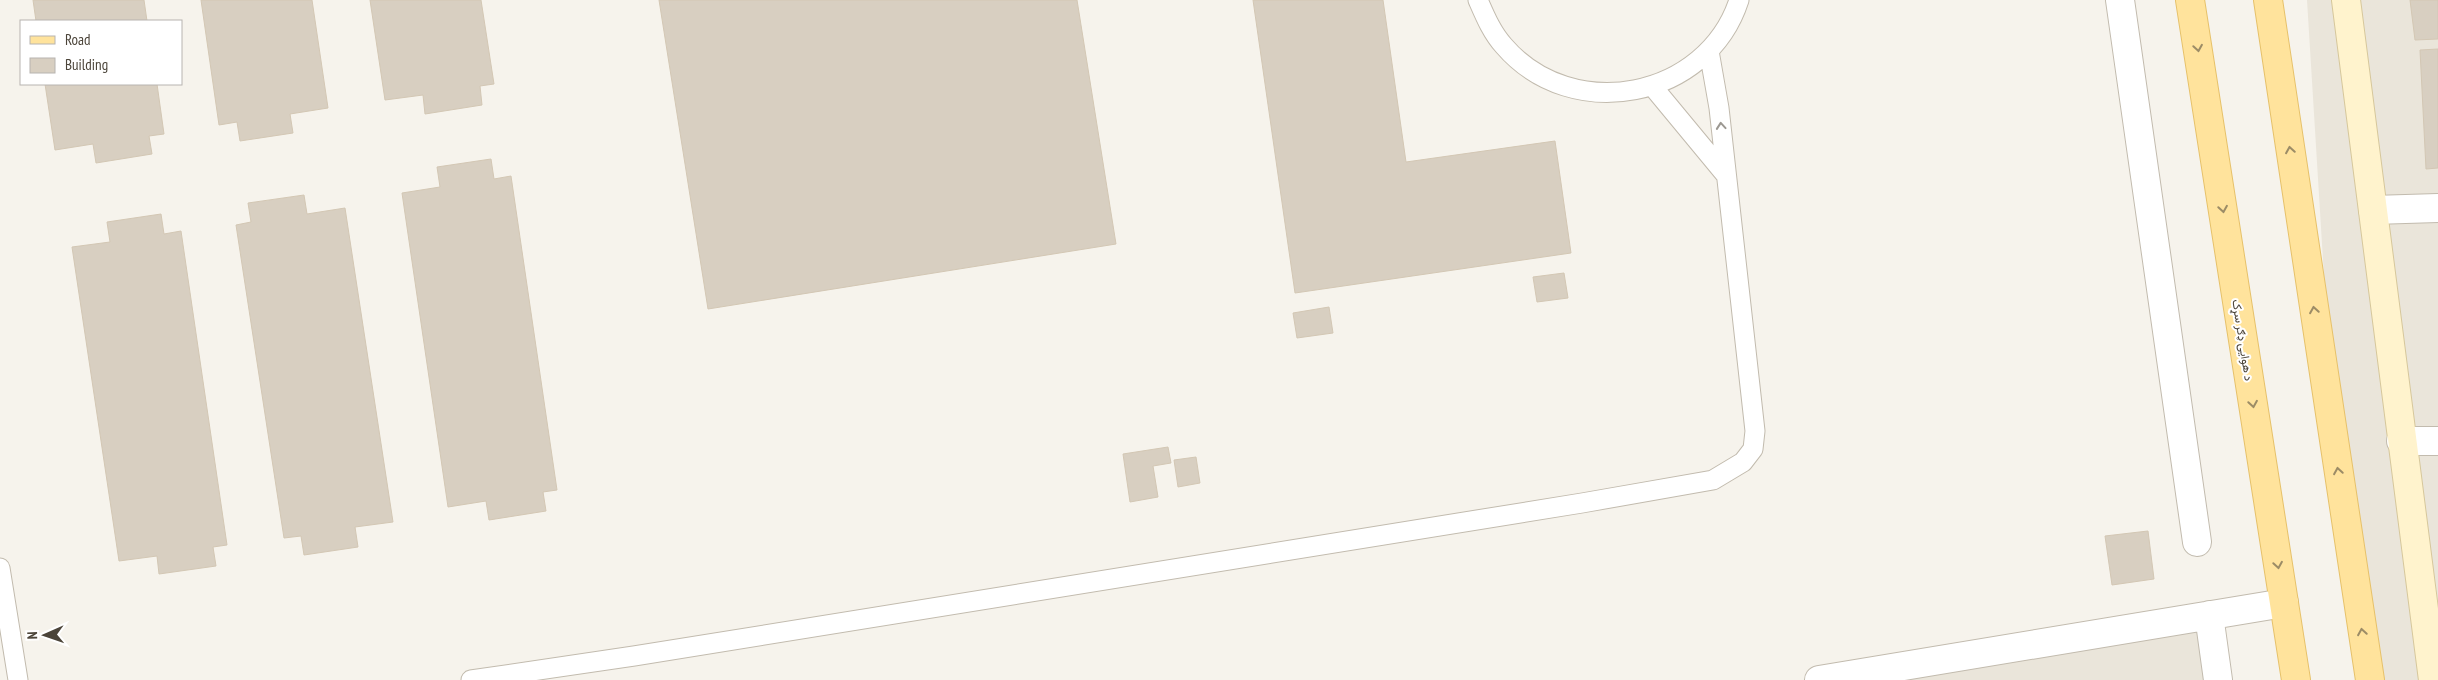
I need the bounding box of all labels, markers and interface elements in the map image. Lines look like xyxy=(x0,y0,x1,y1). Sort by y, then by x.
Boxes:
legend xyxy=(20,20,182,85)
text: Road xyxy=(65,30,91,49)
one-way arrow xyxy=(2192,44,2202,53)
text: Building xyxy=(65,55,108,74)
one-way arrow xyxy=(1716,122,1727,130)
one-way arrow xyxy=(2286,145,2296,154)
one-way arrow xyxy=(2217,204,2227,213)
street label: د هوایی ډګر سړک xyxy=(2228,298,2257,382)
one-way arrow xyxy=(2310,306,2320,315)
one-way arrow xyxy=(2247,400,2258,408)
one-way arrow xyxy=(2334,467,2344,475)
one-way arrow xyxy=(2272,560,2282,569)
north arrow xyxy=(20,610,70,660)
one-way arrow xyxy=(2358,627,2368,636)
text: N xyxy=(23,631,41,640)

